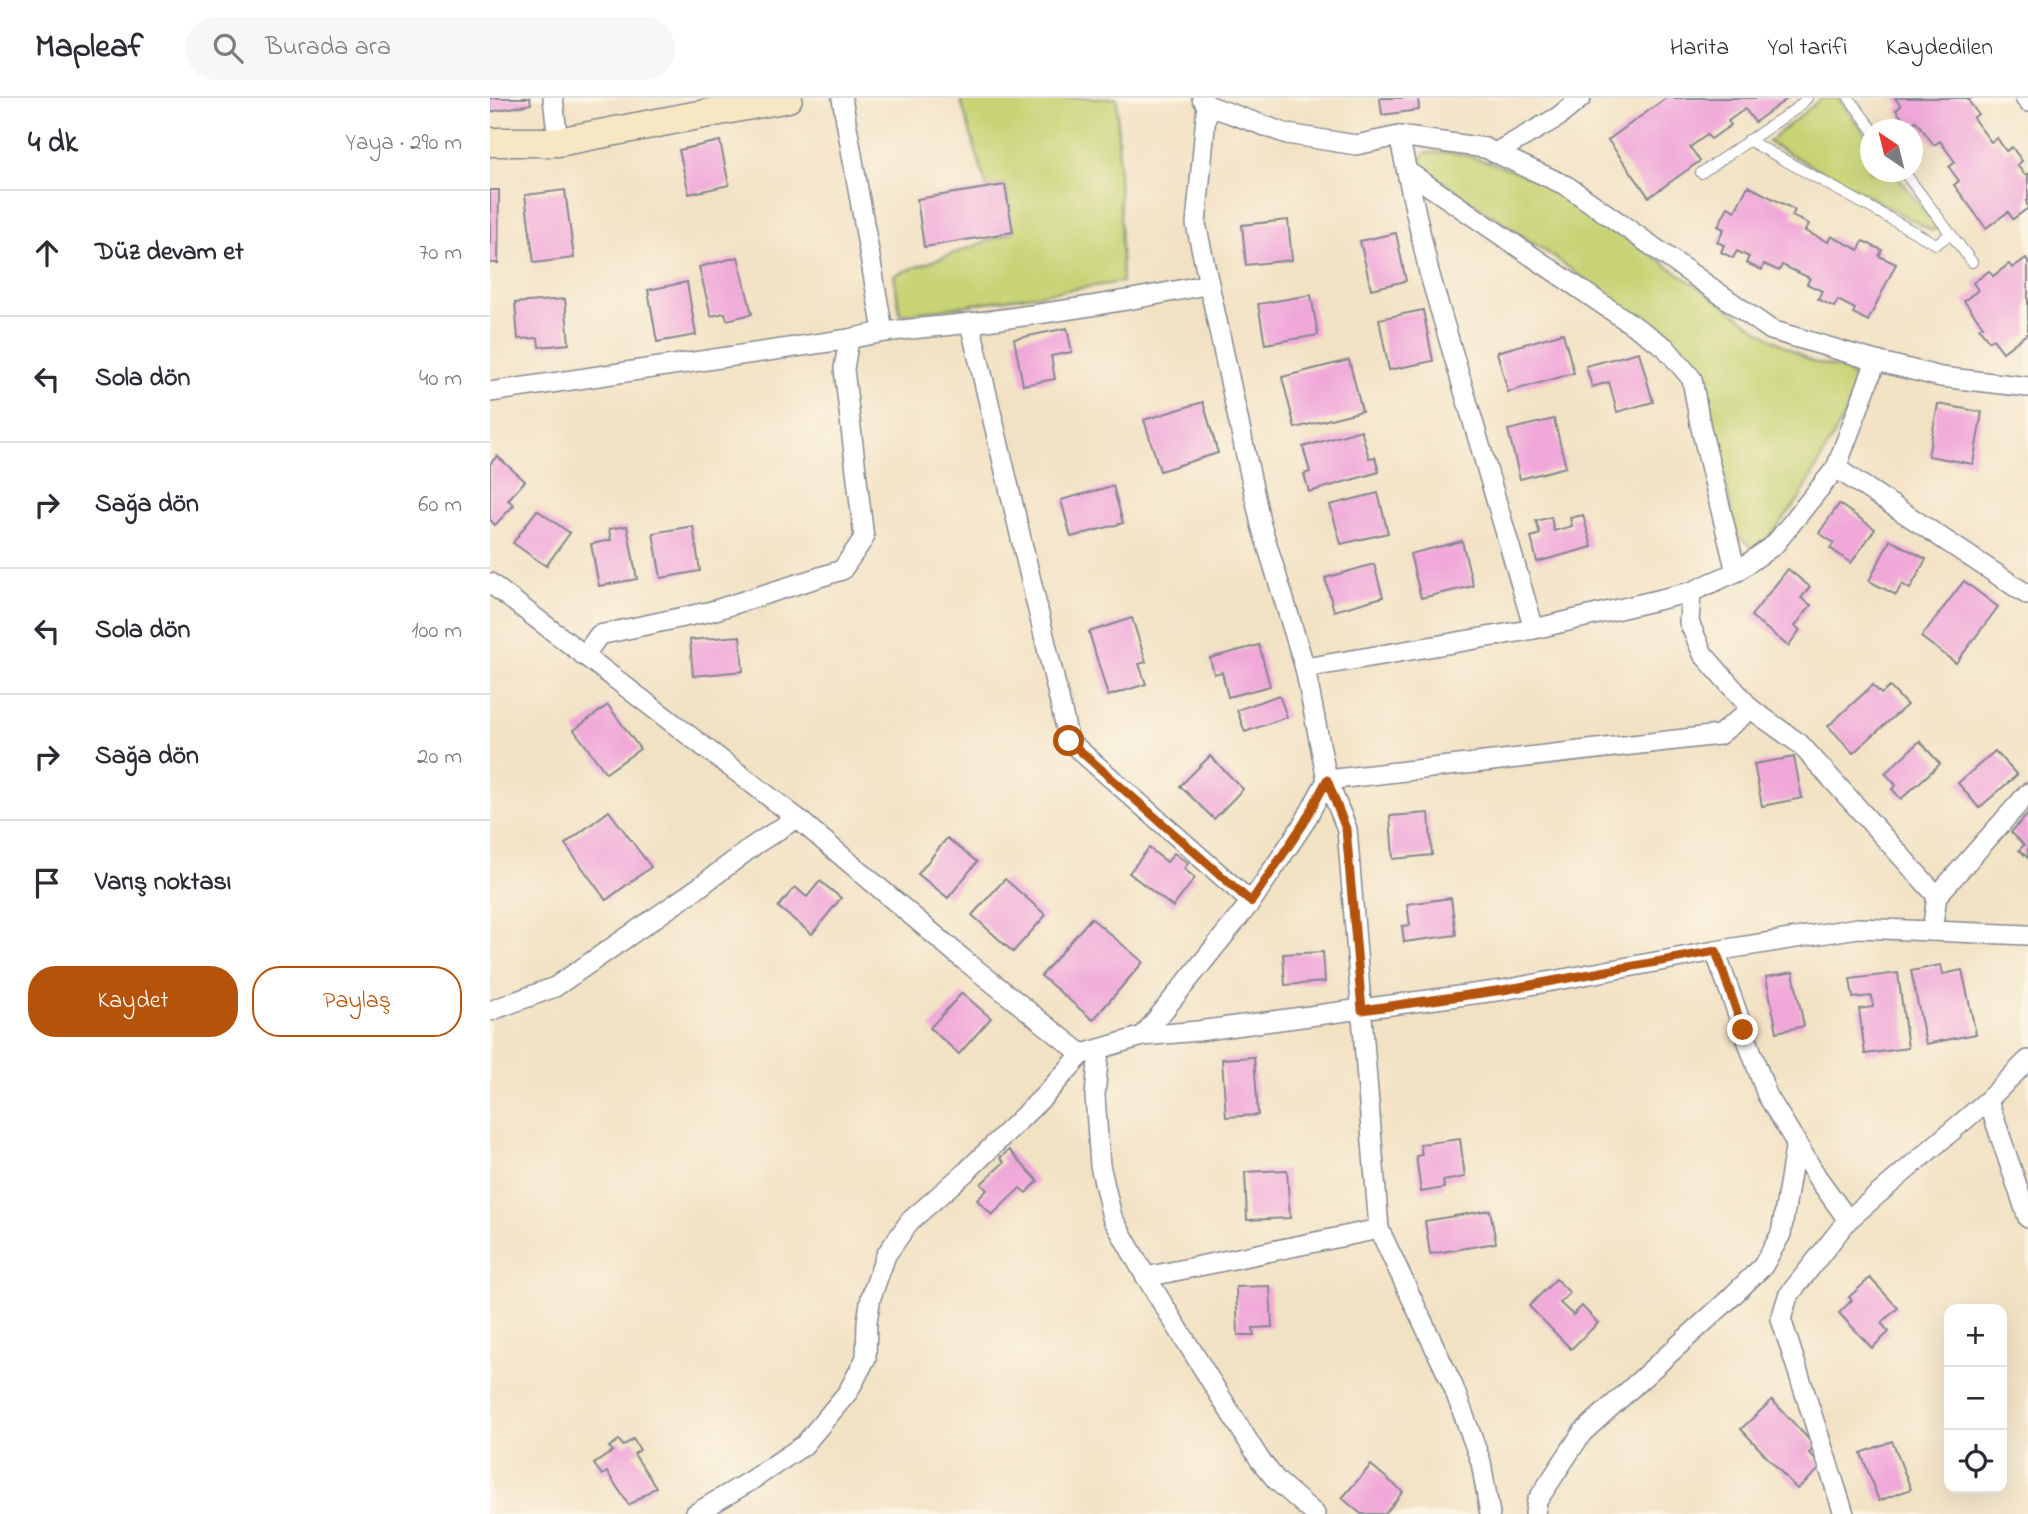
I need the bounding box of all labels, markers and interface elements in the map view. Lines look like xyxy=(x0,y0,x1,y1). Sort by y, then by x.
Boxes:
search box xyxy=(185,17,675,80)
text: Mapleaf xyxy=(35,24,143,72)
icon: search xyxy=(209,29,247,67)
text: Burada ara xyxy=(265,29,391,67)
text: Harita xyxy=(1670,31,1729,66)
text: Yol tarifi xyxy=(1767,31,1848,66)
text: Kaydedilen xyxy=(1886,31,1993,66)
north arrow xyxy=(1860,119,1923,182)
text: 4 dk xyxy=(28,122,78,166)
text: Yaya · 290 m xyxy=(346,127,462,160)
icon: ahead xyxy=(28,234,66,272)
text: Düz devam et xyxy=(95,234,244,272)
text: 70 m xyxy=(419,237,462,270)
icon: left xyxy=(28,360,66,398)
text: Sola dön xyxy=(95,360,190,398)
text: 40 m xyxy=(419,363,462,396)
icon: right xyxy=(28,486,66,524)
text: Sağa dön xyxy=(95,486,199,524)
text: 60 m xyxy=(418,489,462,522)
icon: left xyxy=(28,612,66,650)
text: Sola dön xyxy=(95,612,190,650)
text: 100 m xyxy=(411,615,462,648)
route start xyxy=(1053,725,1084,756)
icon: right xyxy=(28,738,66,776)
text: Sağa dön xyxy=(95,738,199,776)
text: 20 m xyxy=(417,741,462,774)
icon: arrive xyxy=(28,864,66,902)
text: Varış noktası xyxy=(95,864,231,902)
button: Kaydet xyxy=(28,966,238,1037)
button: Paylaş xyxy=(252,966,462,1037)
route end xyxy=(1727,1014,1758,1045)
map controls xyxy=(1944,1304,2007,1493)
button: + xyxy=(1944,1304,2007,1367)
button: − xyxy=(1944,1367,2007,1430)
button: locate xyxy=(1944,1430,2007,1493)

